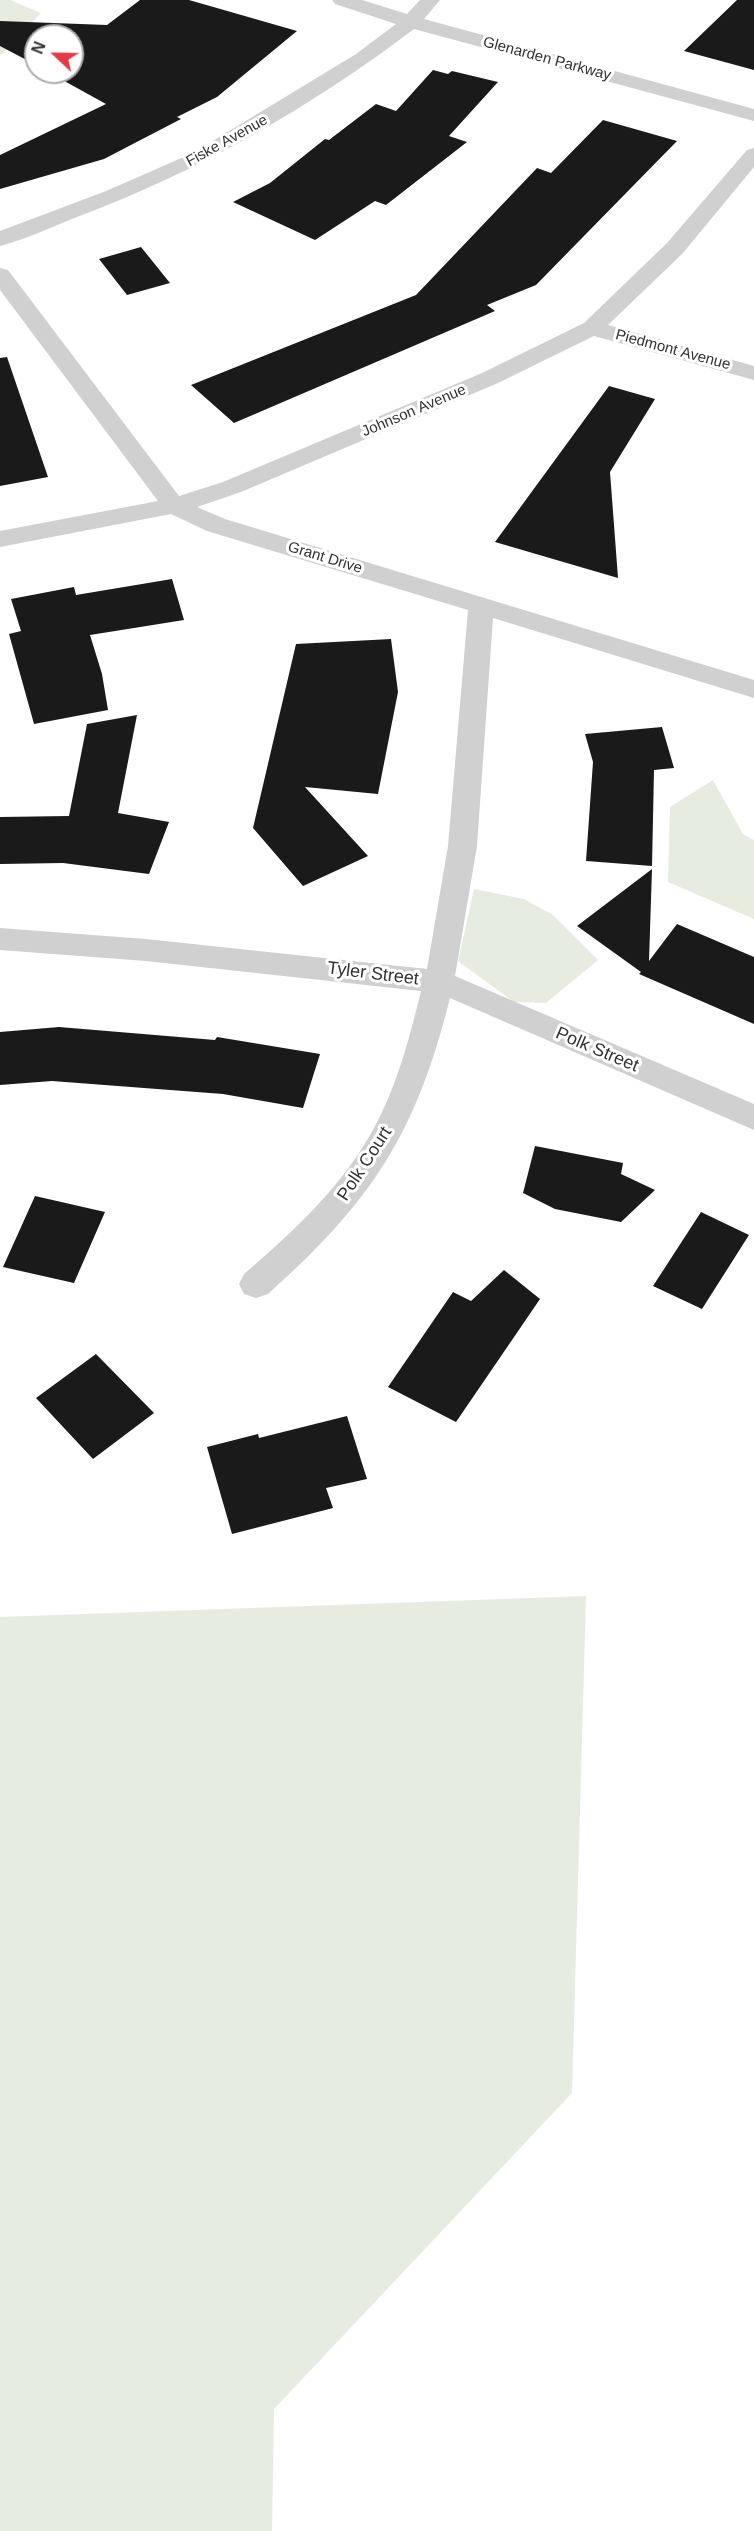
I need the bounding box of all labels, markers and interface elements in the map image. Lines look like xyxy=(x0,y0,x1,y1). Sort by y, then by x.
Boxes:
north arrow xyxy=(24,24,84,84)
street label: Glenarden Parkway xyxy=(481,33,613,85)
text: N xyxy=(29,39,49,56)
street label: Fiske Avenue xyxy=(183,111,271,171)
street label: Piedmont Avenue xyxy=(614,326,732,374)
street label: Johnson Avenue xyxy=(359,381,469,441)
street label: Grant Drive xyxy=(286,538,364,578)
street label: Tyler Street xyxy=(326,958,420,990)
street label: Polk Street xyxy=(552,1023,642,1077)
street label: Polk Court xyxy=(333,1123,397,1205)

